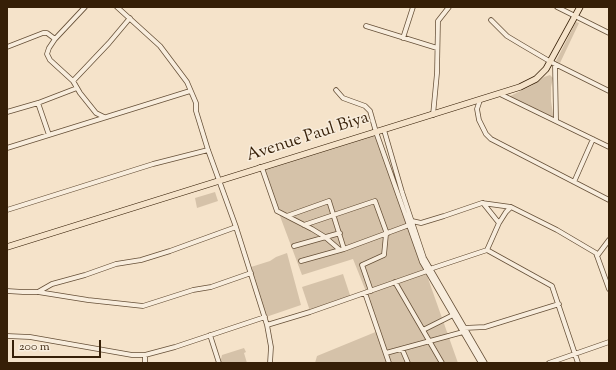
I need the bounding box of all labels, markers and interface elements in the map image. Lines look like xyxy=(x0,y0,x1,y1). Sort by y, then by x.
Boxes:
street label: Avenue Paul Biya xyxy=(244,109,372,167)
scale bar xyxy=(14,332,103,358)
text: 200 m xyxy=(19,338,50,356)

